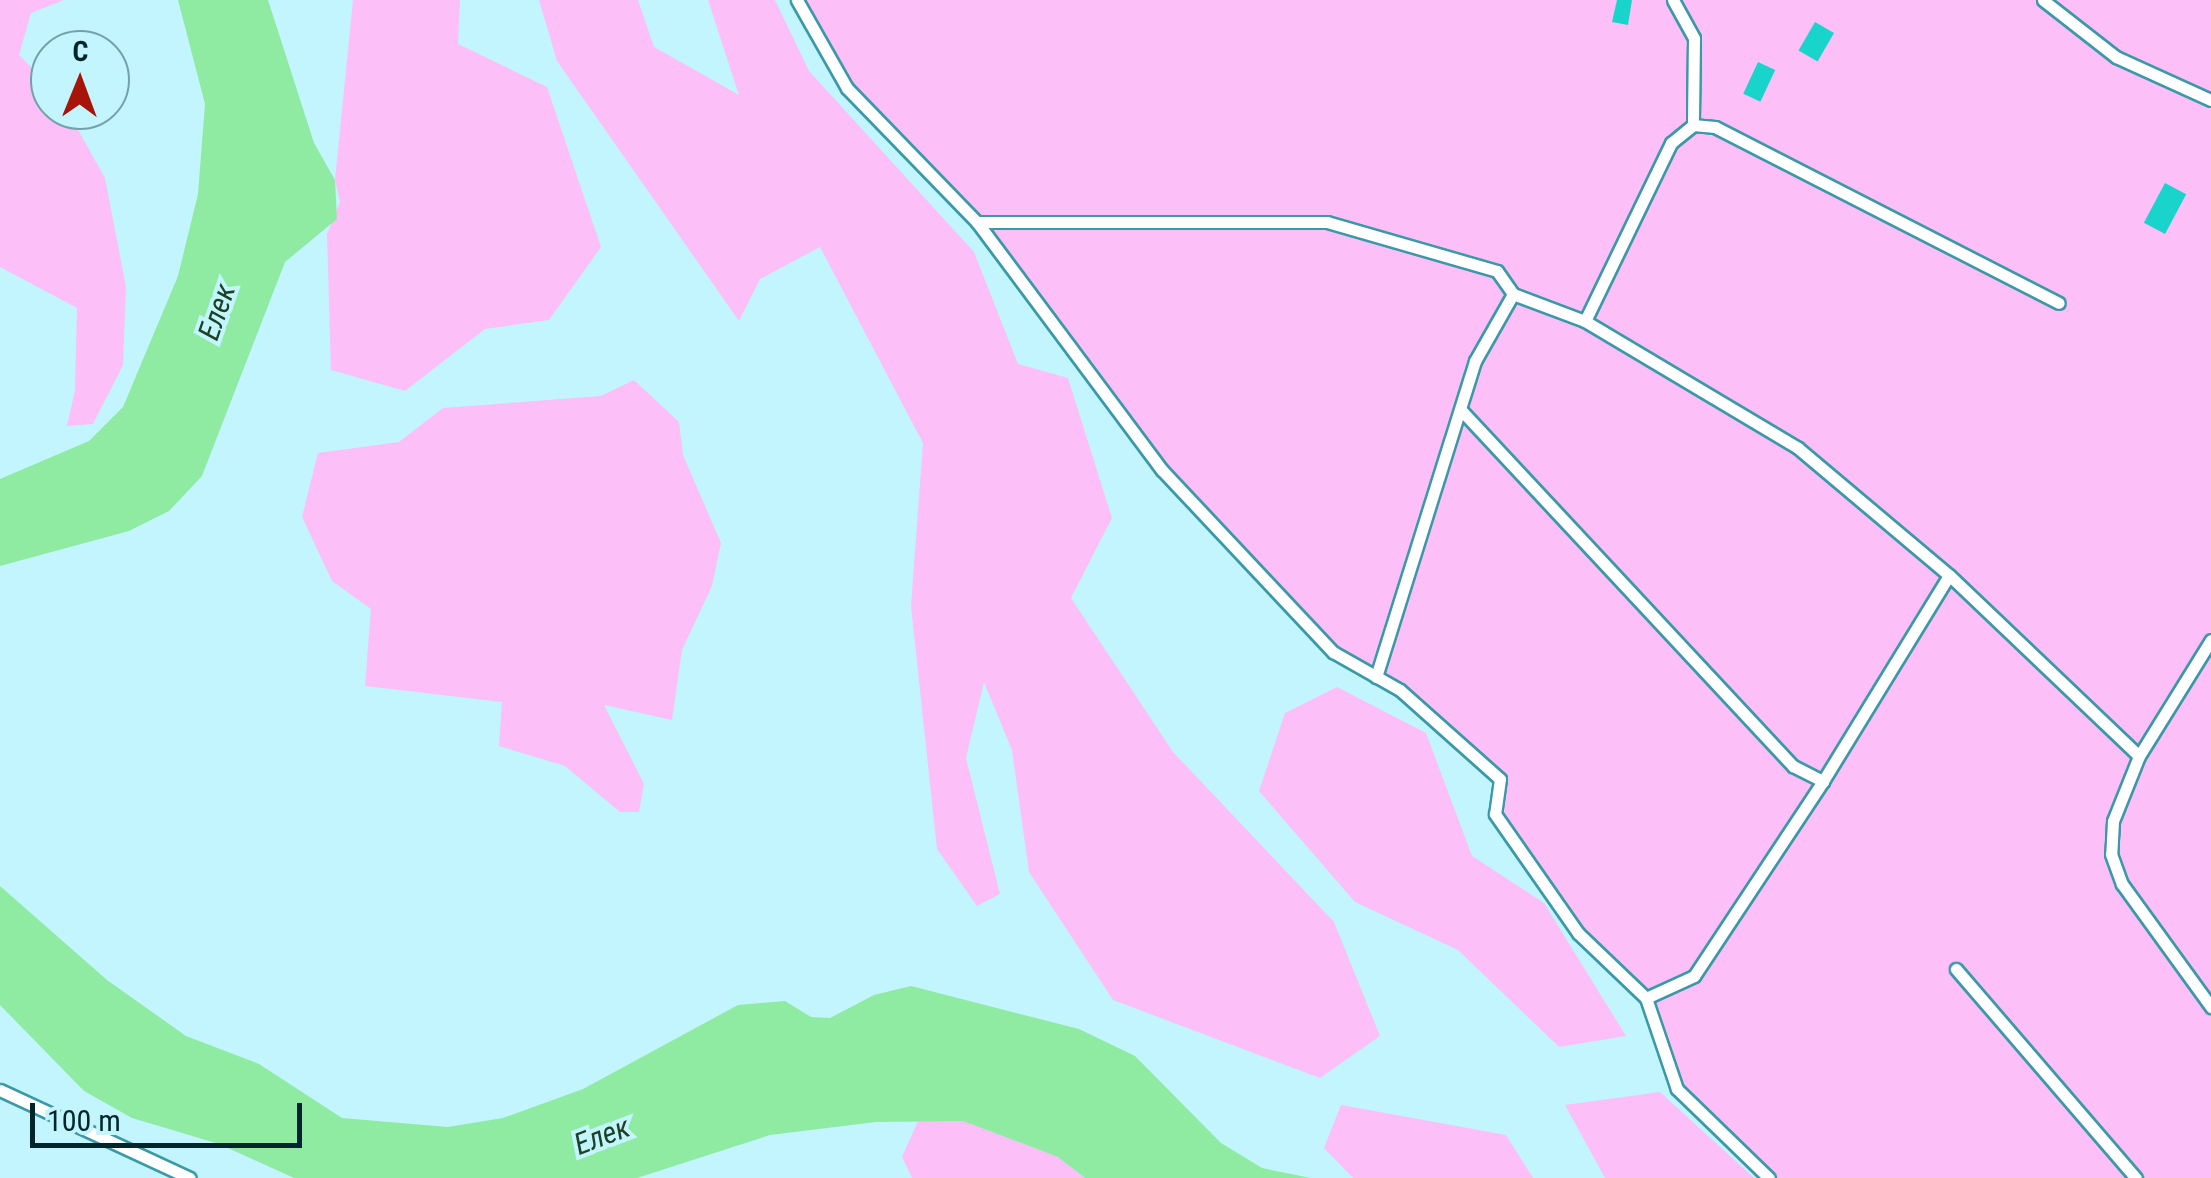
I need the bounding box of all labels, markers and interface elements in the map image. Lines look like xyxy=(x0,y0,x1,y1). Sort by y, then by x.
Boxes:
north arrow xyxy=(30,30,130,130)
text: С xyxy=(72,35,89,68)
water label: Елек xyxy=(191,279,243,345)
scale bar xyxy=(35,1083,308,1145)
text: 100 m xyxy=(47,1103,121,1138)
water label: Елек xyxy=(569,1109,635,1163)

